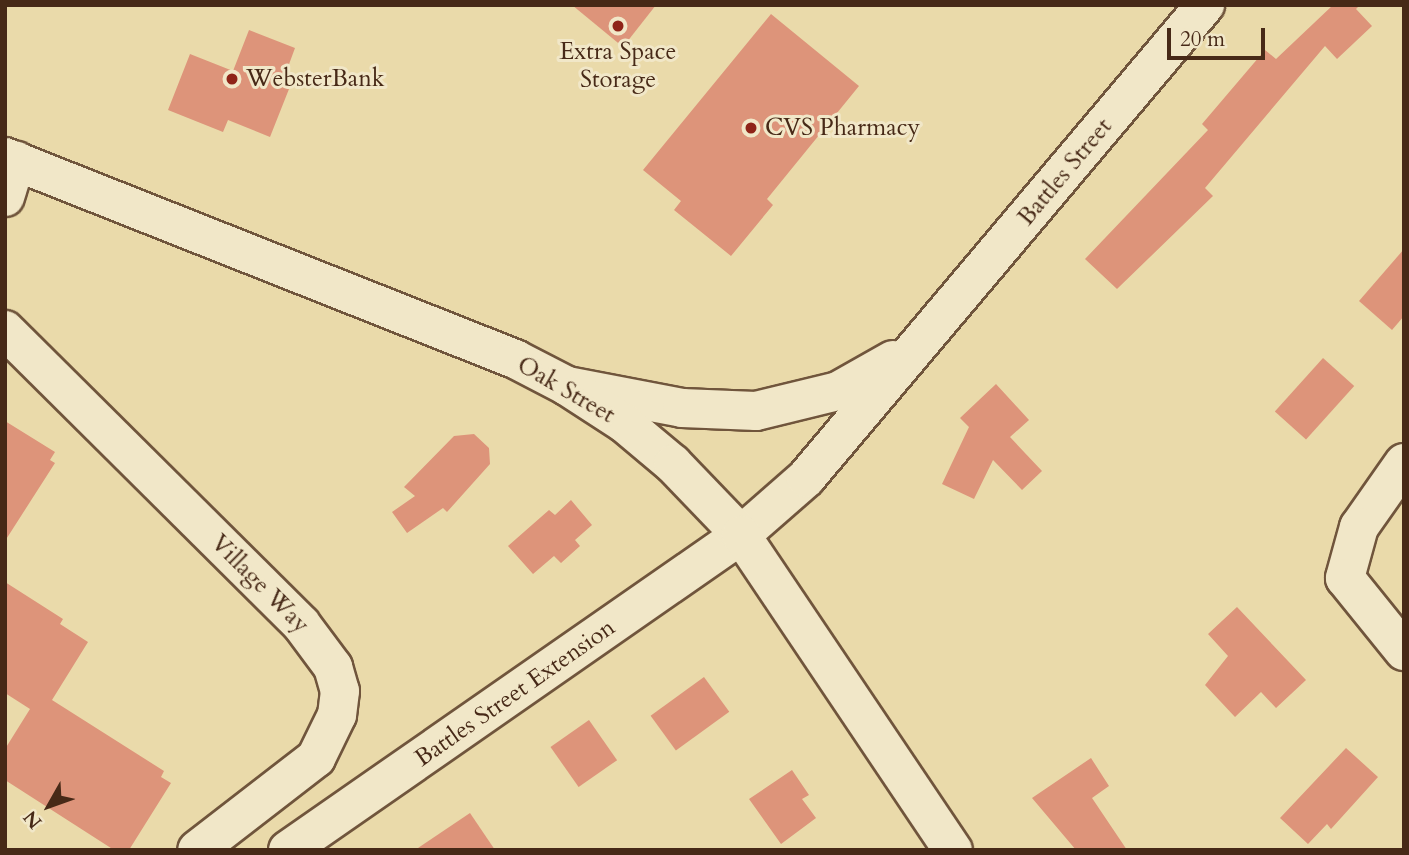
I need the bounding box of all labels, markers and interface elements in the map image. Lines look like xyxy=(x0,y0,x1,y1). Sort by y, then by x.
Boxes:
scale bar xyxy=(1171,14,1269,58)
marker: Extra Space Storage xyxy=(610,18,626,34)
text: 20 m xyxy=(1180,25,1225,54)
place label: Extra Space Storage xyxy=(560,38,676,94)
place label: WebsterBank xyxy=(246,65,385,93)
marker: WebsterBank xyxy=(224,71,240,87)
street label: Battles Street xyxy=(1012,113,1118,231)
place label: CVS Pharmacy xyxy=(765,114,920,142)
marker: CVS Pharmacy xyxy=(743,120,759,136)
street label: Oak Street xyxy=(512,350,620,430)
street label: Village Way xyxy=(205,529,315,639)
street label: Battles Street Extension xyxy=(409,613,621,773)
north arrow xyxy=(14,771,84,841)
text: N xyxy=(18,805,48,834)

